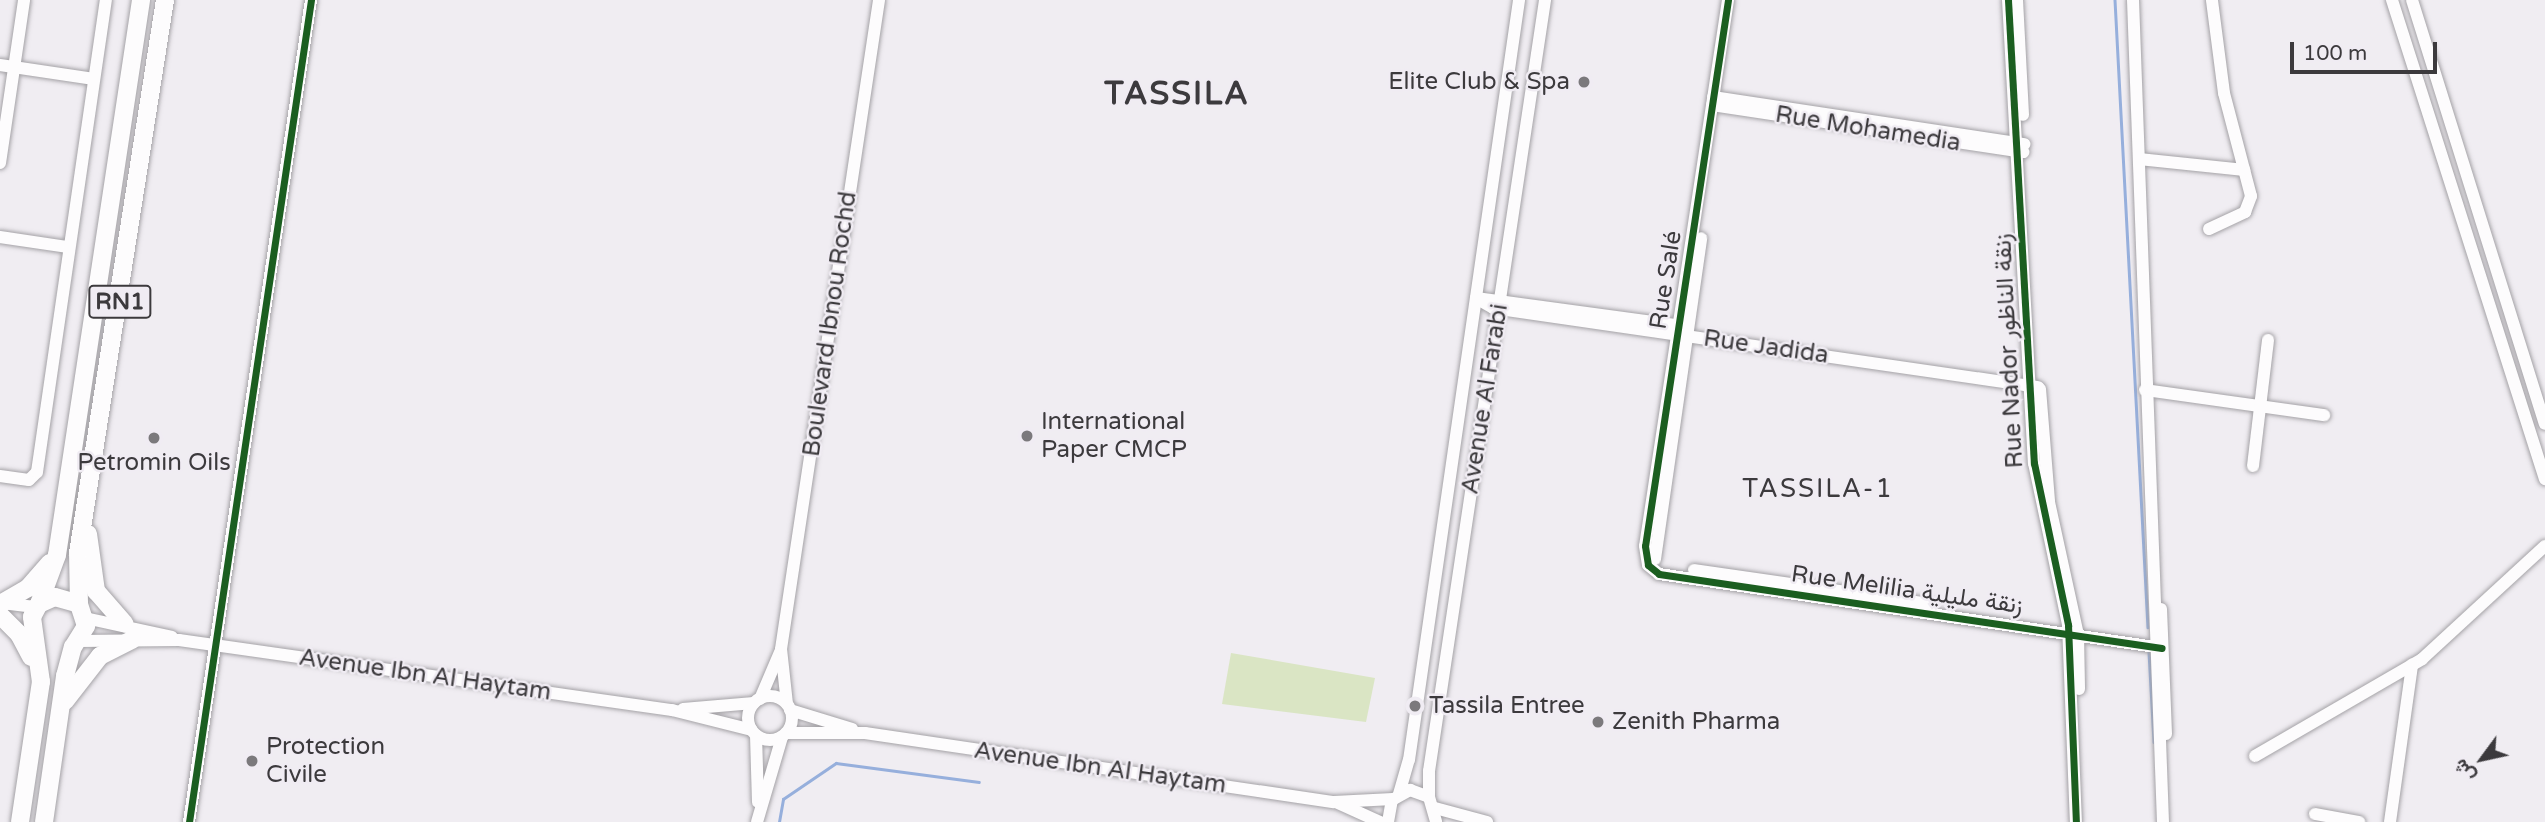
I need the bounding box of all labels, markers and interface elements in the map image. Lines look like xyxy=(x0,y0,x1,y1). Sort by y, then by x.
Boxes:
scale bar xyxy=(2293,28,2440,72)
text: 100 m xyxy=(2303,41,2367,66)
place label: Elite Club & Spa xyxy=(1388,68,1570,96)
marker: Elite Club & Spa xyxy=(1576,74,1592,90)
district label: TASSILA xyxy=(1105,75,1249,113)
street label: Rue Mohamedia xyxy=(1773,100,1963,158)
street label: Boulevard Ibnou Rochd xyxy=(797,190,863,458)
street label: Rue Salé xyxy=(1644,229,1688,331)
street label: Rue Nador زنقة الناظور xyxy=(1988,233,2030,469)
road number: RN1 xyxy=(87,282,153,322)
street label: Avenue Al Farabi xyxy=(1456,302,1514,496)
street label: Rue Jadida xyxy=(1702,324,1830,370)
place label: International Paper CMCP xyxy=(1041,408,1187,464)
marker: International Paper CMCP xyxy=(1019,428,1035,444)
marker: Petromin Oils xyxy=(146,430,162,446)
place label: Petromin Oils xyxy=(77,449,231,477)
district label: TASSILA-1 xyxy=(1743,473,1893,505)
street label: Rue Melilia زنقة مليلية xyxy=(1789,559,2025,621)
street label: Avenue Ibn Al Haytam xyxy=(297,643,553,707)
place label: Tassila Entree xyxy=(1429,692,1585,720)
marker: Tassila Entree xyxy=(1407,698,1423,714)
place label: Zenith Pharma xyxy=(1612,708,1780,736)
marker: Zenith Pharma xyxy=(1590,714,1606,730)
north arrow xyxy=(2447,724,2517,794)
place label: Protection Civile xyxy=(266,733,385,789)
street label: Avenue Ibn Al Haytam xyxy=(972,736,1228,800)
marker: Protection Civile xyxy=(244,753,260,769)
text: ش xyxy=(2449,755,2480,786)

